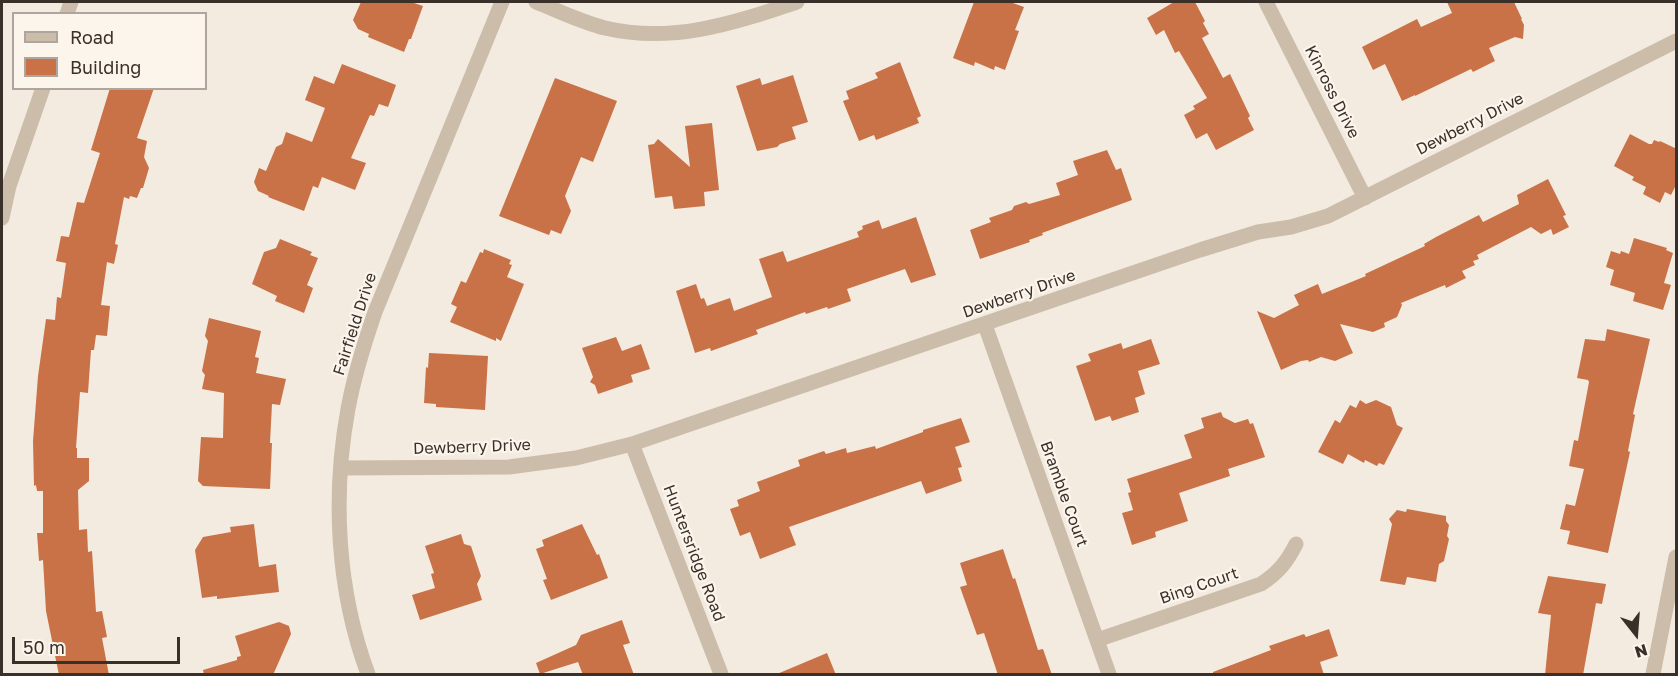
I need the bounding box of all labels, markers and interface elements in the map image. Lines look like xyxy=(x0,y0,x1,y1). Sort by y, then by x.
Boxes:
legend xyxy=(12,12,207,90)
text: Road xyxy=(70,26,114,48)
street label: Kinross Drive xyxy=(1300,42,1364,142)
text: Building xyxy=(70,56,141,78)
street label: Dewberry Drive xyxy=(1413,89,1527,159)
street label: Dewberry Drive xyxy=(960,266,1078,322)
street label: Fairfield Drive xyxy=(329,270,381,378)
street label: Dewberry Drive xyxy=(413,435,531,459)
street label: Bramble Court xyxy=(1036,438,1092,550)
street label: Huntersridge Road xyxy=(659,482,729,624)
street label: Bing Court xyxy=(1157,564,1241,608)
north arrow xyxy=(1606,604,1666,664)
scale bar xyxy=(15,625,183,663)
text: 50 m xyxy=(23,636,65,658)
text: N xyxy=(1633,640,1650,663)

